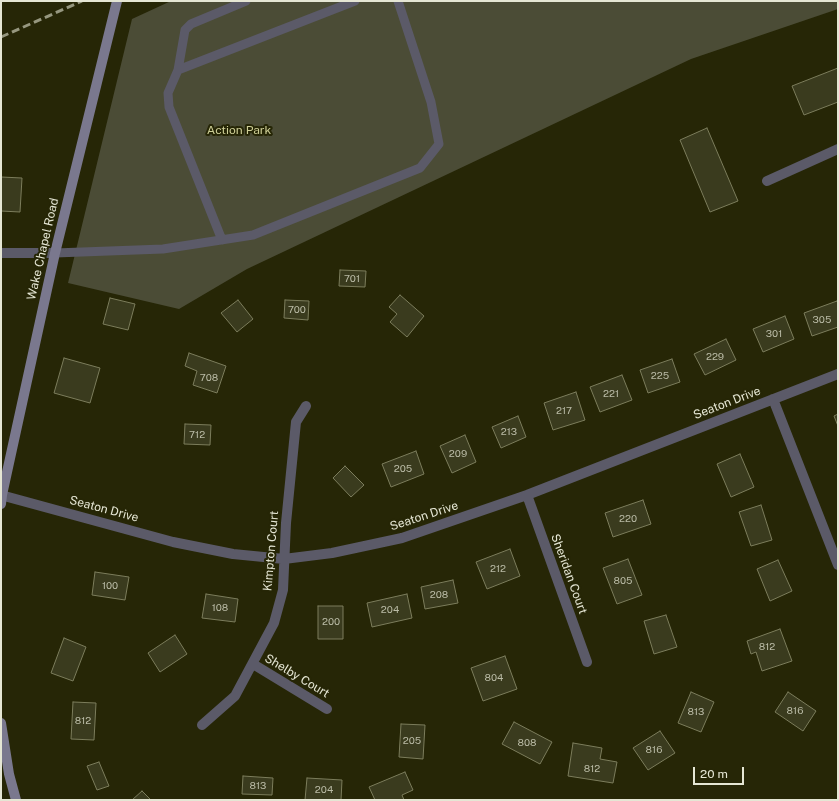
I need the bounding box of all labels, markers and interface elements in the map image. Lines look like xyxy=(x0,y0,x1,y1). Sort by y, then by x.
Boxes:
park label: Action Park xyxy=(207,123,271,137)
street label: Wake Chapel Road xyxy=(24,197,62,301)
house number: 701 xyxy=(344,273,360,285)
house number: 700 xyxy=(288,304,306,316)
house number: 305 xyxy=(813,314,831,326)
house number: 301 xyxy=(766,328,782,340)
house number: 229 xyxy=(706,351,724,363)
house number: 225 xyxy=(651,370,669,382)
house number: 708 xyxy=(200,372,218,384)
street label: Seaton Drive xyxy=(691,384,763,422)
house number: 221 xyxy=(603,388,619,400)
house number: 217 xyxy=(556,405,572,417)
house number: 213 xyxy=(501,426,517,438)
house number: 712 xyxy=(189,429,205,441)
house number: 209 xyxy=(449,448,467,460)
house number: 205 xyxy=(394,463,412,475)
street label: Seaton Drive xyxy=(68,493,140,525)
street label: Seaton Drive xyxy=(388,498,460,534)
street label: Kimpton Court xyxy=(260,510,282,592)
house number: 220 xyxy=(619,513,637,525)
street label: Sheridan Court xyxy=(548,532,590,616)
house number: 212 xyxy=(490,563,506,575)
house number: 805 xyxy=(614,575,632,587)
house number: 100 xyxy=(102,580,118,592)
house number: 208 xyxy=(430,589,448,601)
house number: 108 xyxy=(212,602,228,614)
house number: 204 xyxy=(381,604,399,616)
house number: 200 xyxy=(322,616,340,628)
house number: 812 xyxy=(759,641,775,653)
street label: Shelby Court xyxy=(262,651,332,701)
house number: 804 xyxy=(485,672,503,684)
house number: 816 xyxy=(787,705,803,717)
house number: 813 xyxy=(688,706,704,718)
house number: 812 xyxy=(75,715,91,727)
house number: 205 xyxy=(403,735,421,747)
house number: 808 xyxy=(518,737,536,749)
house number: 816 xyxy=(646,744,662,756)
scale bar xyxy=(695,759,746,785)
house number: 812 xyxy=(584,763,600,775)
text: 20 m xyxy=(700,767,728,781)
house number: 813 xyxy=(250,780,266,792)
house number: 204 xyxy=(315,784,333,796)

